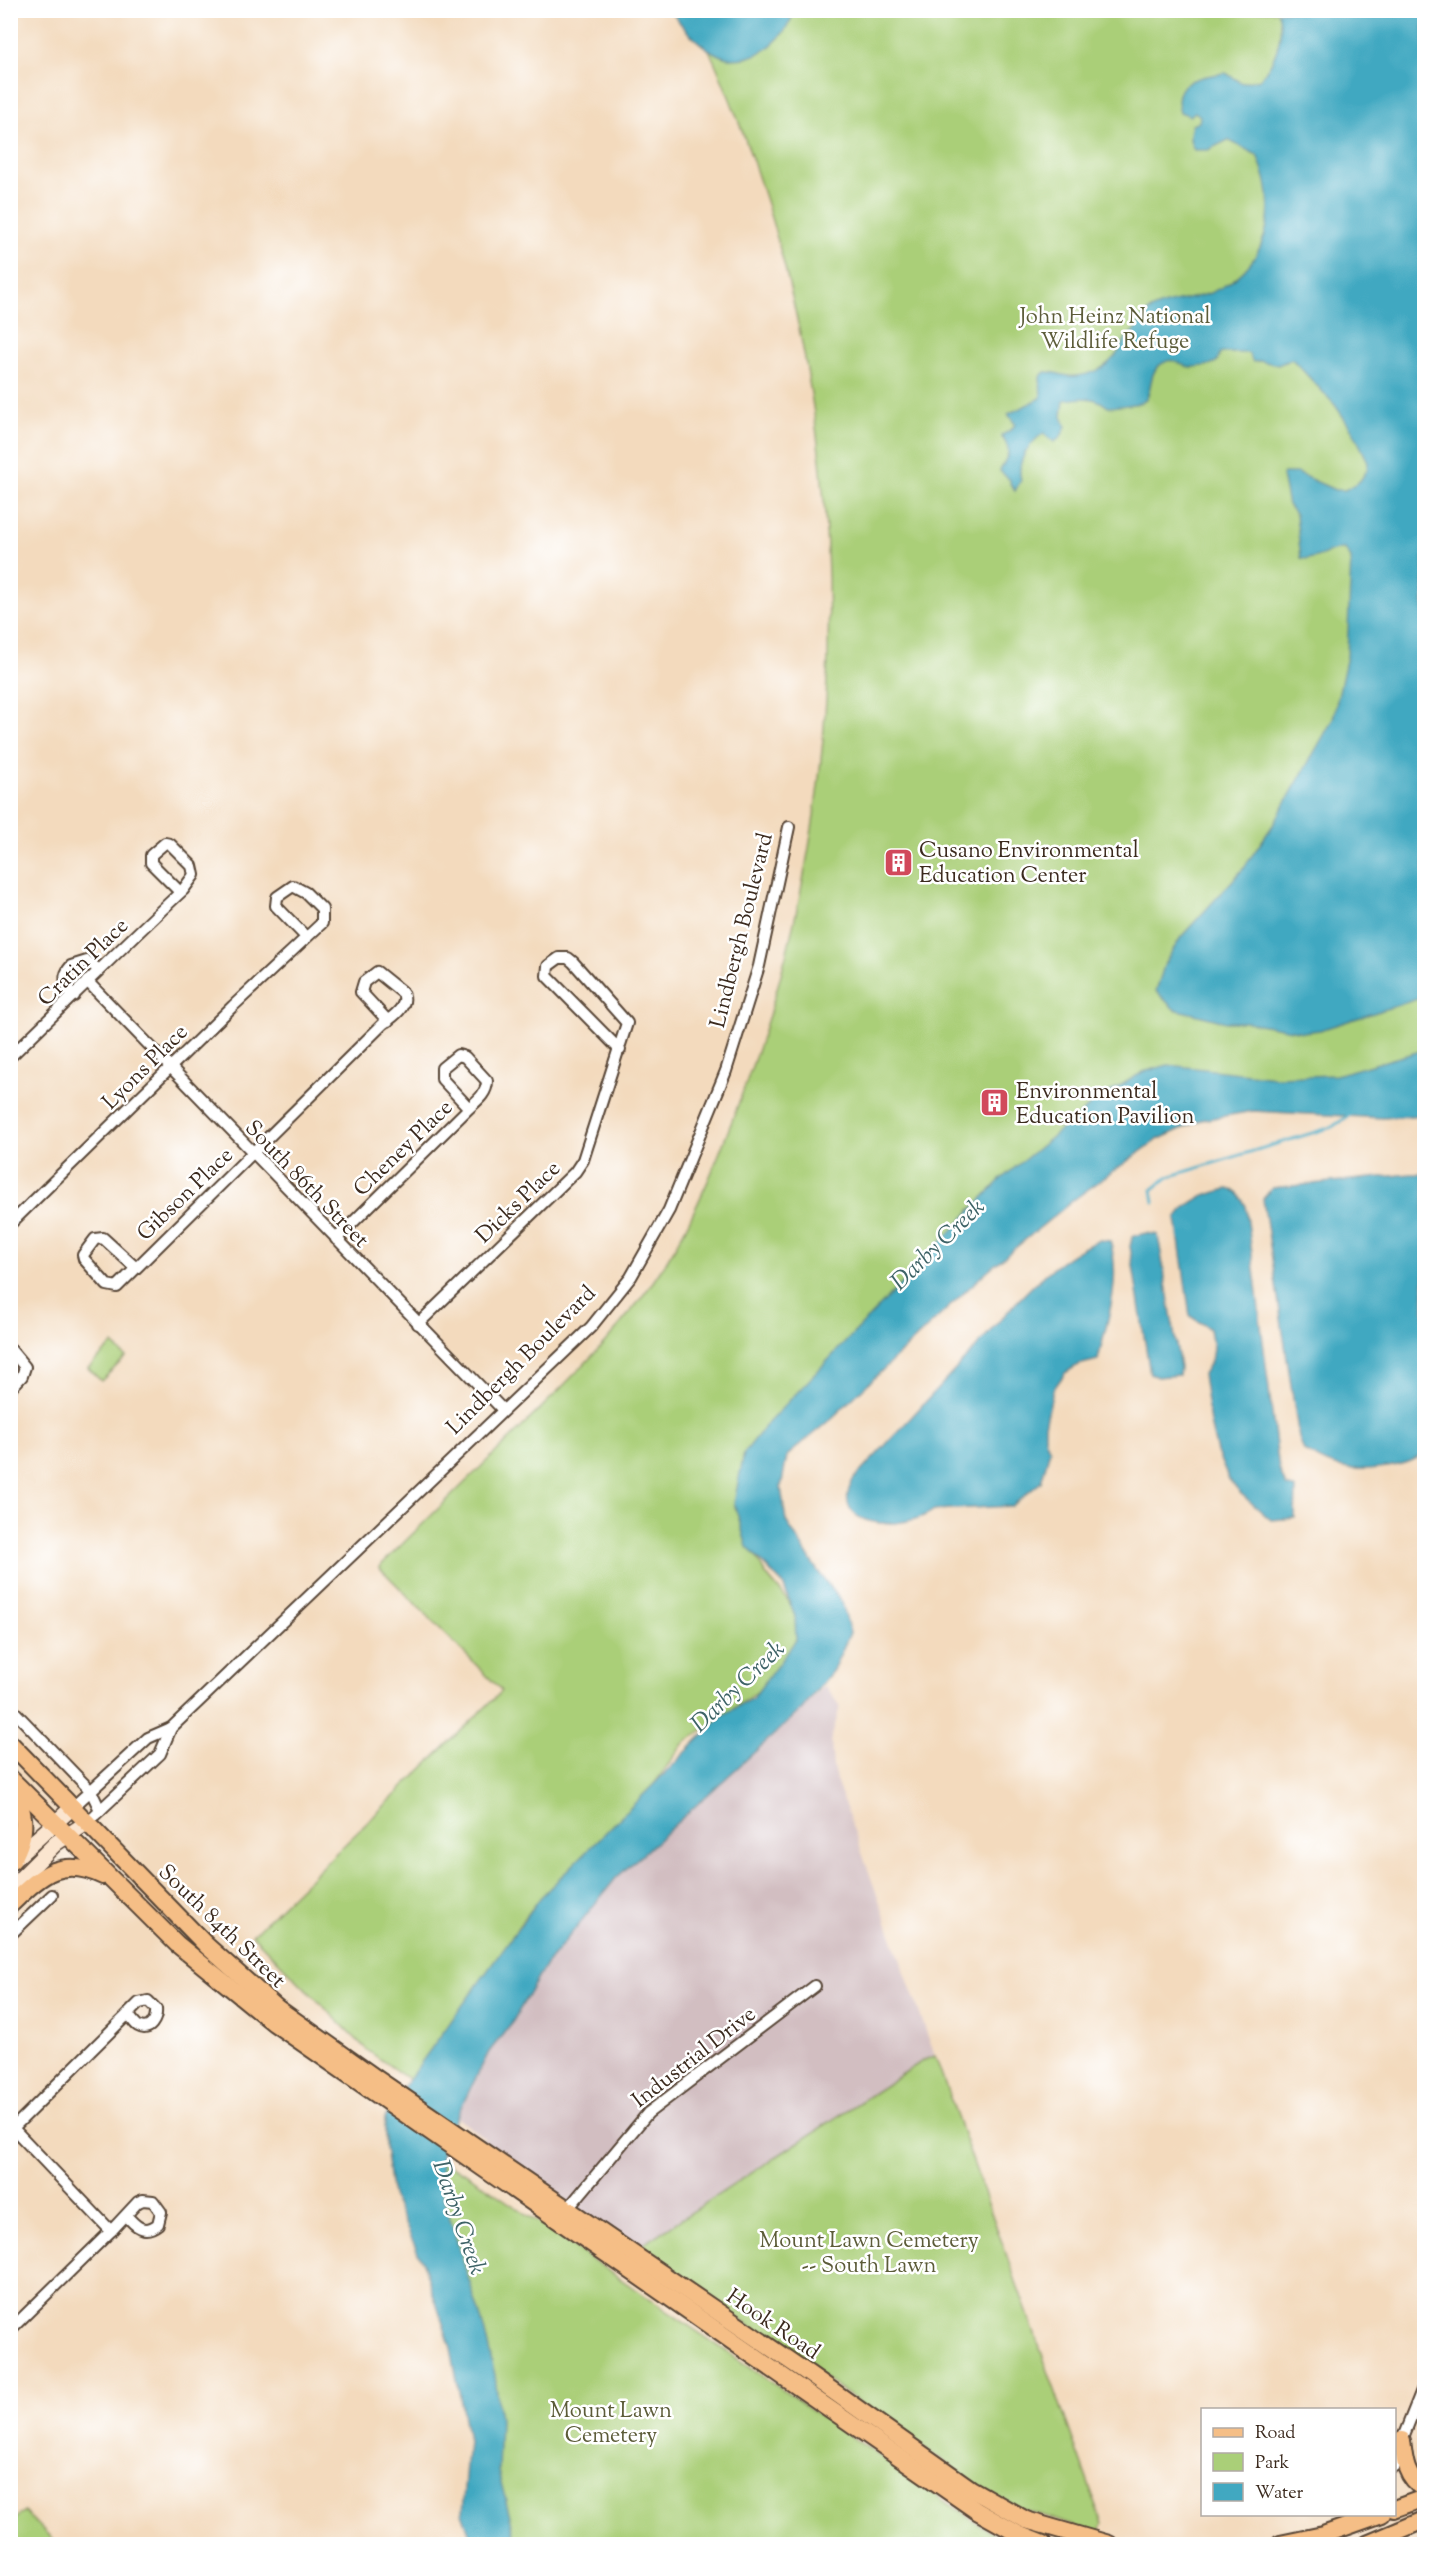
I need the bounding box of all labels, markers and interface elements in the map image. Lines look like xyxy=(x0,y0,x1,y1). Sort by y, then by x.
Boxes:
park label: John Heinz National Wildlife Refuge xyxy=(1018,302,1211,359)
street label: Lindbergh Boulevard xyxy=(703,830,783,1032)
place label: Cusano Environmental Education Center xyxy=(919,836,1139,893)
building icon: Cusano Environmental Education Center xyxy=(882,846,914,878)
street label: Cratin Place xyxy=(31,911,137,1015)
street label: Lyons Place xyxy=(96,1018,196,1118)
place label: Environmental Education Pavilion xyxy=(1016,1077,1194,1134)
building icon: Environmental Education Pavilion xyxy=(979,1087,1011,1119)
street label: Cheney Place xyxy=(347,1093,461,1205)
street label: South 86th Street xyxy=(236,1114,376,1256)
street label: Gibson Place xyxy=(131,1141,241,1249)
street label: Dicks Place xyxy=(469,1154,569,1252)
water label: Darby Creek xyxy=(884,1192,993,1299)
street label: Lindbergh Boulevard xyxy=(440,1279,604,1443)
water label: Darby Creek xyxy=(684,1634,793,1741)
street label: South 84th Street xyxy=(150,1858,292,1997)
street label: Industrial Drive xyxy=(626,2000,764,2117)
water label: Darby Creek xyxy=(423,2156,494,2280)
park label: Mount Lawn Cemetery -- South Lawn xyxy=(759,2226,979,2283)
street label: Hook Road xyxy=(719,2282,826,2369)
park label: Mount Lawn Cemetery xyxy=(550,2396,672,2453)
legend xyxy=(1201,2408,1396,2516)
text: Road xyxy=(1255,2421,1295,2447)
text: Park xyxy=(1255,2451,1290,2477)
text: Water xyxy=(1255,2481,1304,2507)

